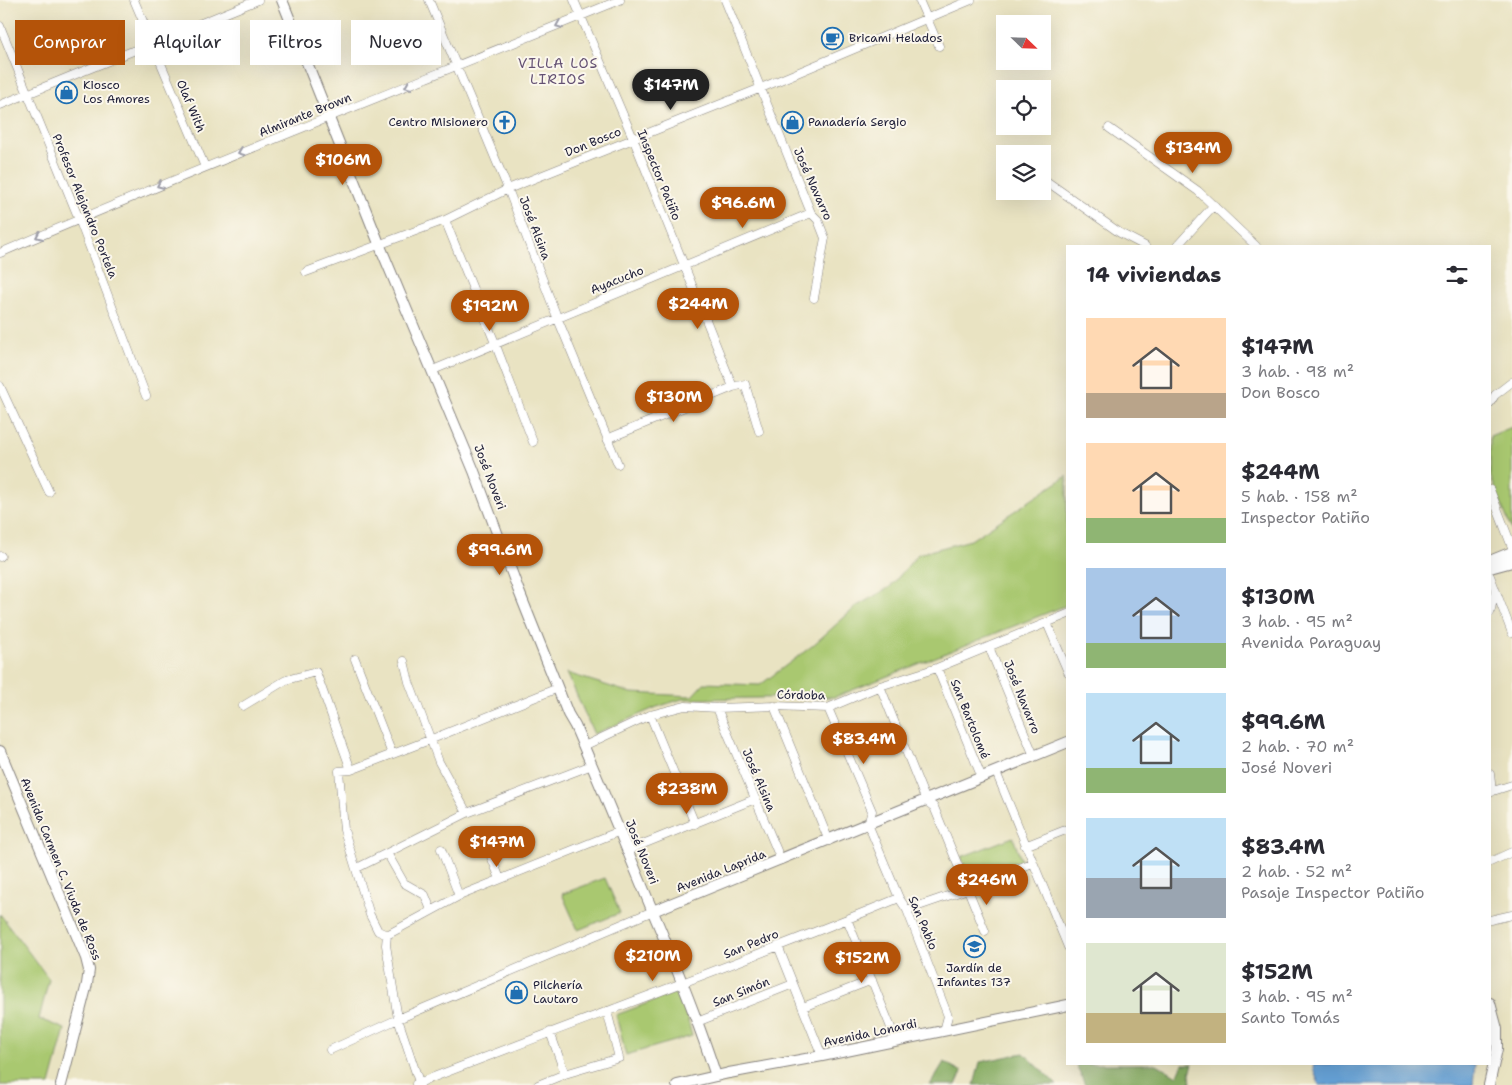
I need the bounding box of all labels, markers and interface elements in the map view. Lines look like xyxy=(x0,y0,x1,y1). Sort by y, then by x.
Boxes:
north arrow xyxy=(996,15,1051,70)
map controls xyxy=(996,15,1051,200)
one-way arrow xyxy=(555,19,563,29)
chip: Comprar xyxy=(15,20,125,65)
chip: Alquilar xyxy=(135,20,240,65)
chip: Filtros xyxy=(250,20,341,65)
chip: Nuevo xyxy=(351,20,441,65)
cafe icon: Bricami Helados xyxy=(821,26,845,50)
place label: Bricami Helados xyxy=(849,30,942,46)
district label: VILLA LOS LIRIOS xyxy=(518,54,598,88)
pin: $147M xyxy=(636,68,706,111)
text: $147M xyxy=(643,74,699,95)
place label: Kiosco Los Amores xyxy=(83,77,150,107)
street label: Olaf With xyxy=(173,77,209,135)
shop icon: Kiosco Los Amores xyxy=(55,80,79,104)
one-way arrow xyxy=(404,80,413,90)
button: locate xyxy=(996,80,1051,135)
street label: Almirante Brown xyxy=(257,89,353,141)
church icon: Centro Misionero xyxy=(492,110,516,134)
shop icon: Panadería Sergio xyxy=(780,110,804,134)
place label: Centro Misionero xyxy=(389,114,488,130)
place label: Panadería Sergio xyxy=(808,114,906,130)
street label: Don Bosco xyxy=(562,123,624,161)
street label: Inspector Patiño xyxy=(633,127,685,223)
street label: Profesor Alejandro Portela xyxy=(49,131,122,281)
pin: $134M xyxy=(1158,132,1228,174)
text: $134M xyxy=(1165,137,1221,158)
pin: $106M xyxy=(308,144,378,186)
street label: José Navarro xyxy=(790,145,836,223)
button: layers xyxy=(996,145,1051,200)
one-way arrow xyxy=(237,147,245,157)
text: $106M xyxy=(315,149,371,170)
one-way arrow xyxy=(156,179,165,190)
pin: $96.6M xyxy=(702,186,784,229)
text: $96.6M xyxy=(711,192,775,213)
street label: José Alsina xyxy=(516,194,555,263)
one-way arrow xyxy=(36,230,44,240)
text: 14 viviendas xyxy=(1086,261,1221,289)
icon: filters xyxy=(1443,261,1471,289)
street label: Ayacucho xyxy=(588,262,646,298)
pin: $244M xyxy=(663,288,733,330)
pin: $192M xyxy=(455,290,525,332)
text: $244M xyxy=(668,293,728,314)
text: $192M xyxy=(462,295,518,316)
text: $147M xyxy=(1241,333,1314,361)
icon: home xyxy=(1126,338,1186,398)
text: 3 hab. · 98 m² xyxy=(1241,361,1354,382)
pin: $130M xyxy=(639,380,709,423)
text: Don Bosco xyxy=(1241,382,1320,403)
text: $130M xyxy=(646,386,702,407)
street label: José Noveri xyxy=(470,442,510,512)
text: $244M xyxy=(1241,458,1320,486)
icon: home xyxy=(1126,463,1186,523)
text: 5 hab. · 158 m² xyxy=(1241,486,1358,507)
text: Inspector Patiño xyxy=(1241,507,1370,528)
pin: $99.6M xyxy=(459,534,541,576)
text: $99.6M xyxy=(468,539,532,560)
text: $130M xyxy=(1241,583,1315,611)
icon: home xyxy=(1126,588,1186,648)
text: 3 hab. · 95 m² xyxy=(1241,611,1353,632)
text: Avenida Paraguay xyxy=(1241,632,1381,653)
street label: José Navarro xyxy=(1000,658,1044,736)
street label: San Bartolomé xyxy=(947,677,993,761)
street label: Córdoba xyxy=(777,687,826,703)
text: $99.6M xyxy=(1241,708,1325,736)
icon: home xyxy=(1126,713,1186,773)
pin: $83.4M xyxy=(823,722,905,765)
text: $83.4M xyxy=(832,728,896,749)
text: 2 hab. · 70 m² xyxy=(1241,736,1354,757)
street label: José Alsina xyxy=(739,746,780,814)
text: José Noveri xyxy=(1241,757,1332,778)
pin: $238M xyxy=(652,772,722,815)
street label: Avenida Carmen C. Viuda de Ross xyxy=(17,775,105,963)
text: $238M xyxy=(657,778,717,799)
street label: José Noveri xyxy=(622,817,662,887)
pin: $147M xyxy=(462,826,532,868)
text: $147M xyxy=(469,831,525,852)
text: $83.4M xyxy=(1241,833,1325,861)
icon: home xyxy=(1126,838,1186,898)
street label: Avenida Laprida xyxy=(674,846,769,896)
text: 2 hab. · 52 m² xyxy=(1241,861,1352,882)
pin: $246M xyxy=(952,864,1022,906)
text: $246M xyxy=(957,869,1017,890)
text: Pasaje Inspector Patiño xyxy=(1241,882,1425,903)
street label: San Pablo xyxy=(905,894,941,952)
street label: San Pedro xyxy=(721,926,781,962)
school or university icon: Jardín de Infantes 137 xyxy=(962,935,986,959)
pin: $210M xyxy=(618,940,688,982)
pin: $152M xyxy=(827,942,897,984)
text: $210M xyxy=(625,945,681,966)
text: $152M xyxy=(835,947,889,968)
text: $152M xyxy=(1241,958,1313,986)
place label: Jardín de Infantes 137 xyxy=(937,960,1011,990)
icon: home xyxy=(1126,963,1186,1023)
street label: San Simón xyxy=(710,973,772,1011)
place label: Pilchería Lautaro xyxy=(533,977,583,1007)
shop icon: Pilchería Lautaro xyxy=(505,980,529,1004)
text: 3 hab. · 95 m² xyxy=(1241,986,1353,1007)
text: Santo Tomás xyxy=(1241,1007,1340,1028)
street label: Avenida Lonardi xyxy=(822,1015,918,1051)

